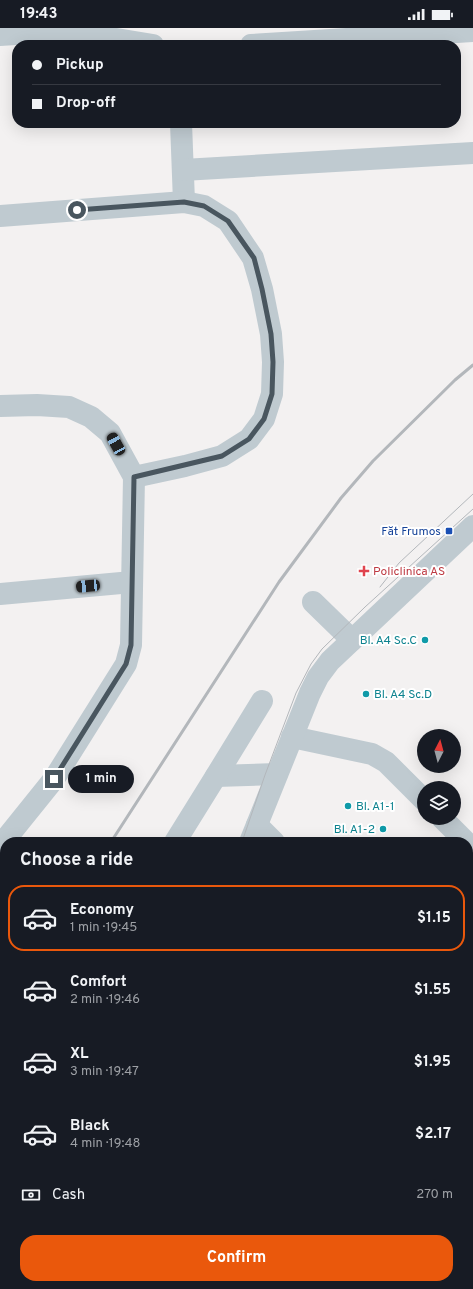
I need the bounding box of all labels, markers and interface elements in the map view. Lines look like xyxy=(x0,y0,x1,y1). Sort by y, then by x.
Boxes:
text: 19:43 xyxy=(20,5,58,24)
text: Pickup xyxy=(56,56,104,75)
text: Drop-off xyxy=(56,94,116,113)
route start xyxy=(68,201,86,219)
car xyxy=(105,431,127,457)
place label: Făt Frumos xyxy=(381,524,441,540)
marker: Făt Frumos xyxy=(444,526,454,536)
place label: Policlinica AS xyxy=(373,564,445,580)
marker: Policlinica AS xyxy=(358,565,370,577)
car xyxy=(76,579,100,593)
place label: Bl. A4 Sc.C xyxy=(360,633,417,649)
marker: Bl. A4 Sc.C xyxy=(420,635,430,645)
place label: Bl. A4 Sc.D xyxy=(374,687,432,703)
marker: Bl. A4 Sc.D xyxy=(361,689,371,699)
north arrow xyxy=(417,729,461,773)
map controls xyxy=(417,729,461,825)
callout: 1 min xyxy=(68,765,134,793)
route end xyxy=(45,770,63,788)
text: 1 min xyxy=(85,771,117,787)
button: layers xyxy=(417,781,461,825)
place label: Bl. A1-1 xyxy=(356,799,394,815)
marker: Bl. A1-1 xyxy=(343,801,353,811)
place label: Bl. A1-2 xyxy=(334,822,375,838)
marker: Bl. A1-2 xyxy=(378,824,388,834)
text: Choose a ride xyxy=(20,849,133,872)
icon: car xyxy=(22,900,58,936)
text: Economy xyxy=(70,901,134,920)
text: $1.15 xyxy=(417,909,451,928)
text: 1 min · 19:45 xyxy=(70,920,137,936)
icon: car xyxy=(22,972,58,1008)
text: Comfort xyxy=(70,973,127,992)
text: $1.55 xyxy=(414,981,451,1000)
text: 2 min · 19:46 xyxy=(70,992,140,1008)
icon: car xyxy=(22,1044,58,1080)
text: XL xyxy=(70,1045,88,1064)
text: $1.95 xyxy=(414,1053,451,1072)
text: 3 min · 19:47 xyxy=(70,1064,139,1080)
icon: car xyxy=(22,1116,58,1152)
text: Black xyxy=(70,1117,110,1136)
text: $2.17 xyxy=(415,1125,451,1144)
text: 4 min · 19:48 xyxy=(70,1136,140,1152)
icon: cash xyxy=(20,1184,42,1206)
text: Cash xyxy=(52,1186,85,1205)
text: 270 m xyxy=(416,1187,453,1203)
button: Confirm xyxy=(20,1235,453,1281)

